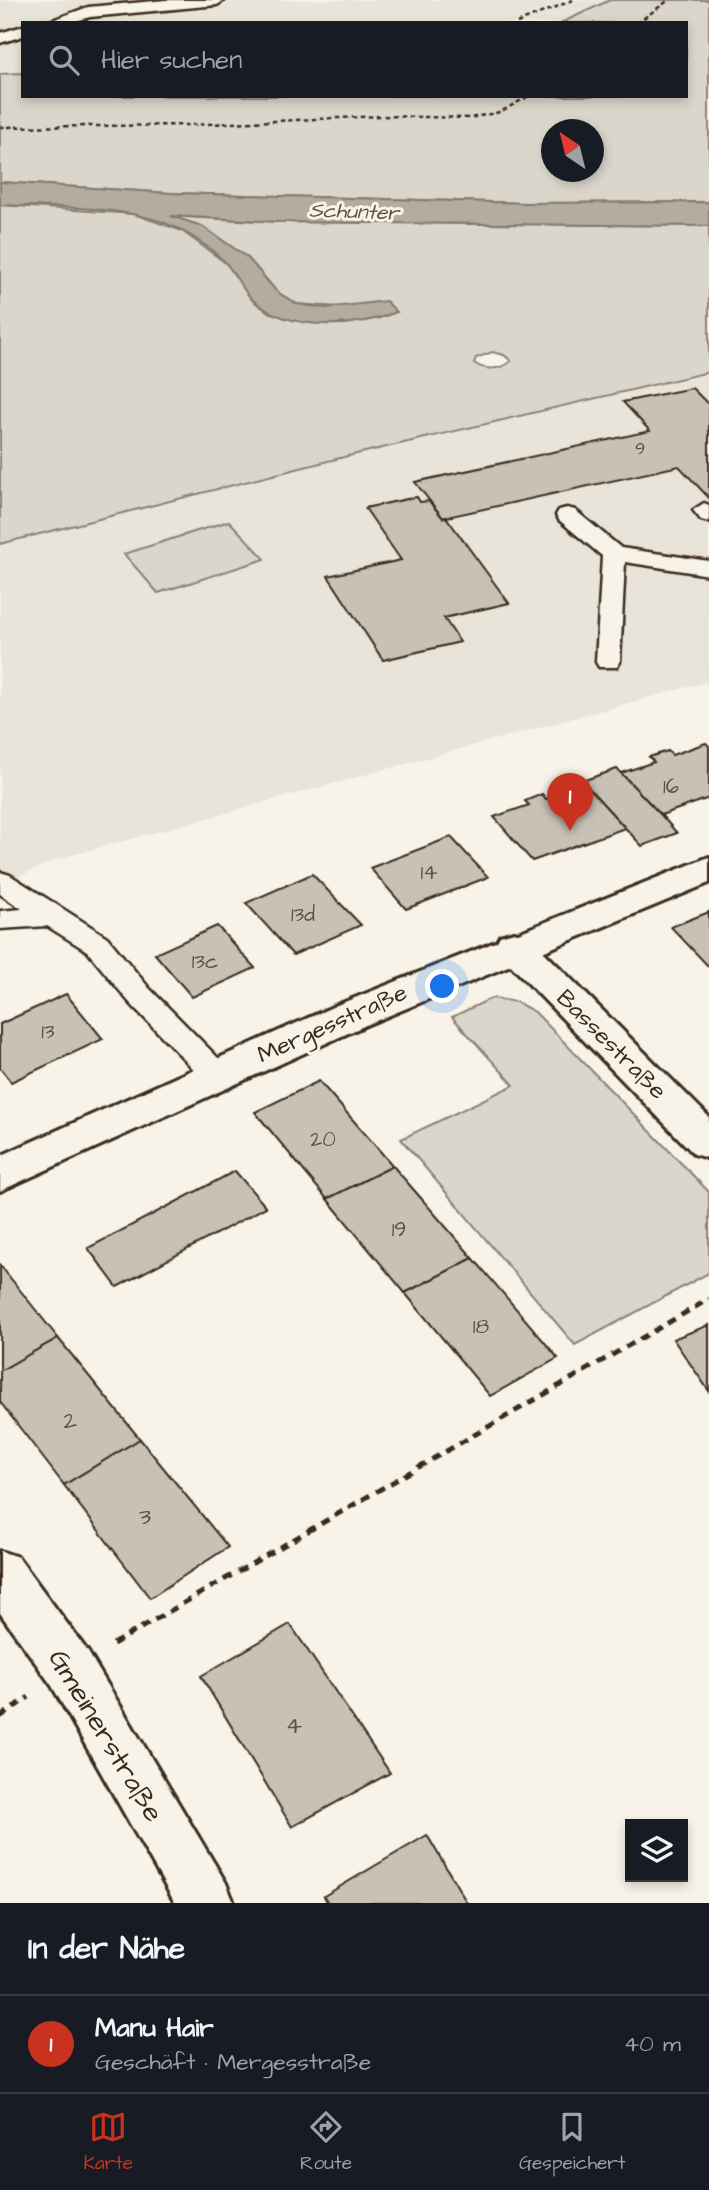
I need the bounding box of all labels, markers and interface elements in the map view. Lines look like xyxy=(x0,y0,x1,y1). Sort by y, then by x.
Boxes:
search box xyxy=(21,21,688,98)
icon: search xyxy=(45,41,83,79)
text: Hier suchen xyxy=(101,42,242,78)
north arrow xyxy=(541,119,604,182)
water label: Schunter xyxy=(309,195,402,228)
house number: 9 xyxy=(635,436,645,461)
house number: 16 xyxy=(663,772,679,801)
pin: 1 xyxy=(547,773,593,831)
house number: 14 xyxy=(421,858,437,887)
house number: 13d xyxy=(291,900,315,929)
house number: 13c xyxy=(192,947,218,976)
your location xyxy=(425,969,459,1003)
street label: Mergesstraße xyxy=(252,976,413,1073)
street label: Bassestraße xyxy=(548,982,674,1108)
house number: 13 xyxy=(41,1017,55,1046)
house number: 20 xyxy=(310,1125,336,1154)
house number: 19 xyxy=(392,1215,406,1244)
house number: 18 xyxy=(473,1312,490,1341)
house number: 2 xyxy=(63,1404,77,1438)
house number: 3 xyxy=(139,1500,151,1534)
street label: Gmeinerstraße xyxy=(39,1642,173,1830)
house number: 4 xyxy=(286,1709,302,1743)
map controls xyxy=(625,1819,688,1882)
button: layers xyxy=(625,1819,688,1882)
text: In der Nähe xyxy=(28,1928,185,1970)
text: Manu Hair xyxy=(95,2010,214,2046)
text: 1 xyxy=(50,2028,52,2060)
text: 40 m xyxy=(624,2028,681,2060)
text: Geschäft · Mergesstraße xyxy=(95,2046,371,2078)
tab: Karte xyxy=(83,2108,133,2177)
tab: Route xyxy=(300,2108,352,2177)
tab: Gespeichert xyxy=(519,2108,626,2177)

